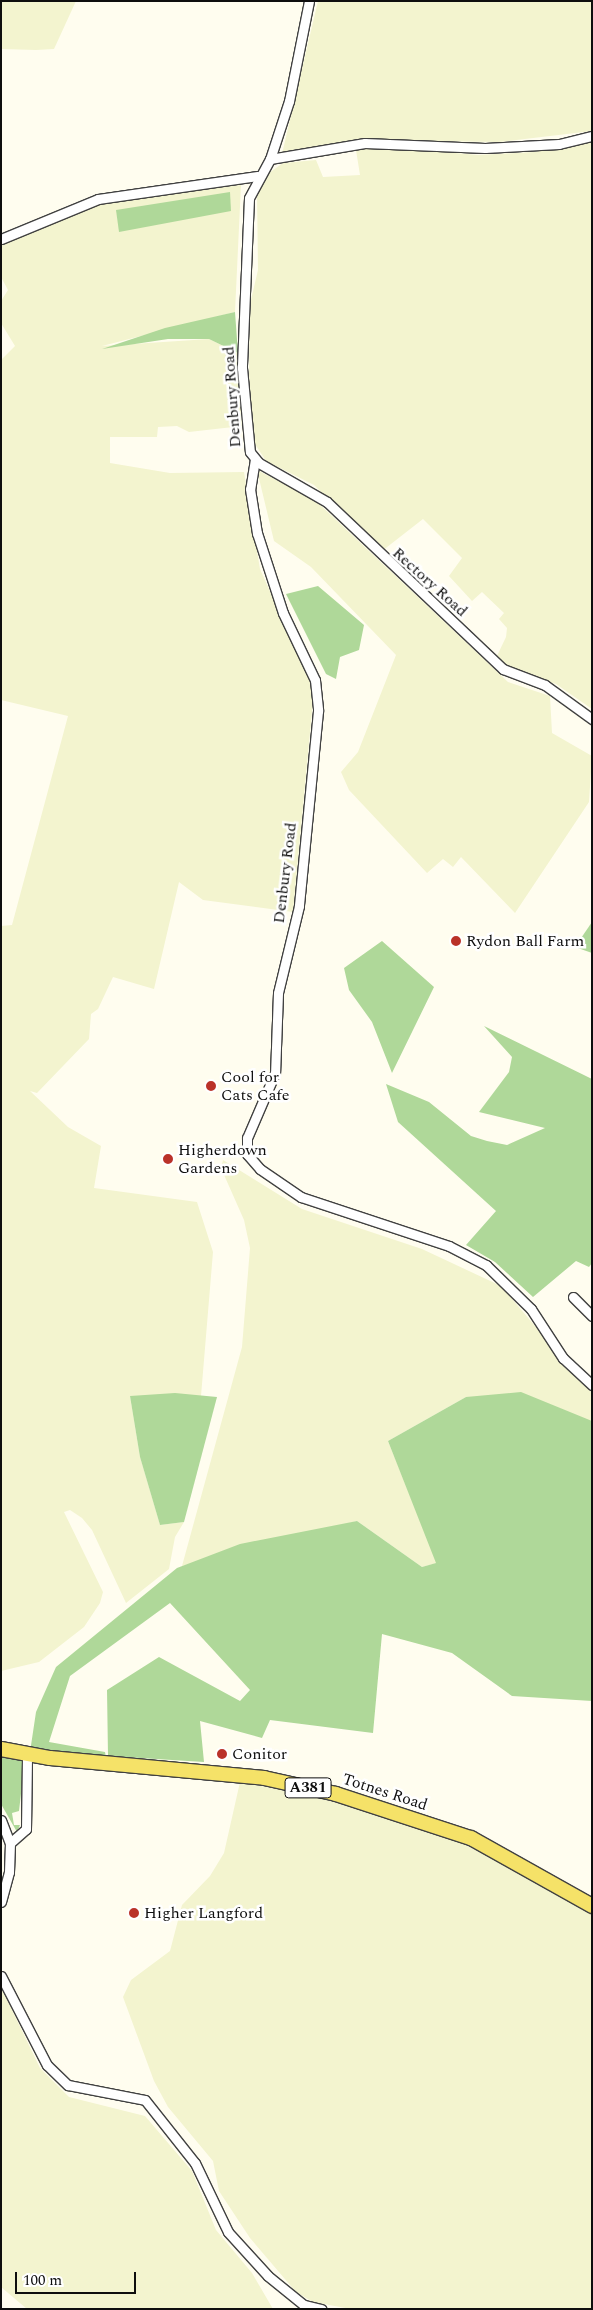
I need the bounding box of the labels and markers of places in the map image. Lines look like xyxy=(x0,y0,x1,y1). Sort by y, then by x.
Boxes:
place label: Rydon Ball Farm xyxy=(466,931,584,951)
marker: Rydon Ball Farm xyxy=(450,935,462,947)
place label: Cool for Cats Cafe xyxy=(221,1067,290,1105)
marker: Cool for Cats Cafe xyxy=(205,1080,217,1092)
place label: Higherdown Gardens xyxy=(178,1140,267,1178)
marker: Higherdown Gardens xyxy=(162,1153,174,1165)
place label: Conitor xyxy=(232,1744,287,1764)
marker: Conitor xyxy=(216,1748,228,1760)
place label: Higher Langford xyxy=(144,1903,263,1923)
marker: Higher Langford xyxy=(128,1907,140,1919)

